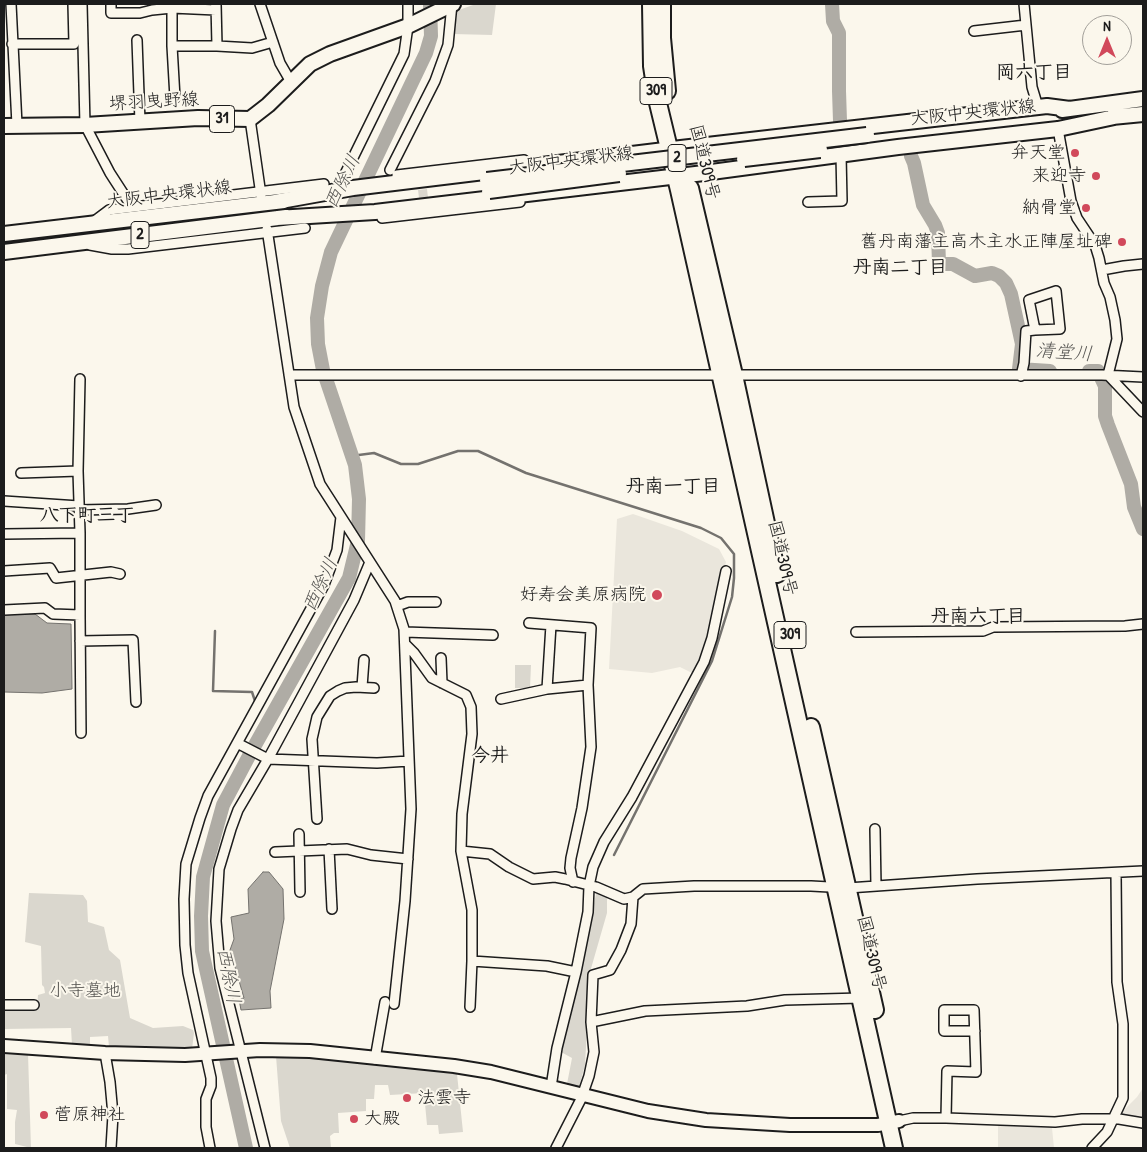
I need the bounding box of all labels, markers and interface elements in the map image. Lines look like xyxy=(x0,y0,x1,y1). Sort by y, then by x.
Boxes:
north arrow xyxy=(1082,15,1132,65)
text: N xyxy=(1103,16,1111,35)
district label: 岡六丁目 xyxy=(996,62,1072,84)
road number: 309 xyxy=(640,78,672,104)
street label: 堺羽曳野線 xyxy=(108,89,200,115)
street label: 大阪中央環状線 xyxy=(909,96,1037,130)
road number: 31 xyxy=(210,106,234,132)
street label: 国道309号 xyxy=(684,122,724,202)
place label: 弁天堂 xyxy=(1011,142,1065,164)
street label: 大阪中央環状線 xyxy=(507,143,635,179)
road number: 2 xyxy=(668,144,686,172)
marker: 弁天堂 xyxy=(1069,147,1081,159)
water label: 西除川 xyxy=(320,151,366,213)
place label: 来迎寺 xyxy=(1032,165,1086,187)
marker: 来迎寺 xyxy=(1090,170,1102,182)
street label: 大阪中央環状線 xyxy=(105,177,233,213)
place label: 納骨堂 xyxy=(1022,197,1076,219)
marker: 納骨堂 xyxy=(1080,202,1092,214)
road number: 2 xyxy=(131,222,149,248)
place label: 舊丹南藩主高木主水正陣屋址碑 xyxy=(860,231,1112,253)
marker: 舊丹南藩主高木主水正陣屋址碑 xyxy=(1116,236,1128,248)
district label: 丹南二丁目 xyxy=(853,257,947,279)
water label: 清堂川 xyxy=(1035,340,1093,366)
district label: 丹南一丁目 xyxy=(626,476,720,498)
district label: 八下町三丁 xyxy=(40,505,134,527)
street label: 国道309号 xyxy=(763,518,801,598)
water label: 西除川 xyxy=(299,554,343,616)
place label: 好寿会美原病院 xyxy=(520,584,646,606)
marker: 好寿会美原病院 xyxy=(650,588,664,602)
district label: 丹南六丁目 xyxy=(931,606,1025,628)
road number: 309 xyxy=(774,622,806,648)
district label: 今井 xyxy=(471,745,509,767)
street label: 国道309号 xyxy=(852,913,890,993)
water label: 西除川 xyxy=(211,946,245,1006)
park label: 小寺墓地 xyxy=(49,980,121,1002)
place label: 法雲寺 xyxy=(417,1087,471,1109)
marker: 法雲寺 xyxy=(401,1092,413,1104)
place label: 菅原神社 xyxy=(54,1104,126,1126)
place label: 大殿 xyxy=(364,1108,400,1130)
marker: 菅原神社 xyxy=(38,1109,50,1121)
marker: 大殿 xyxy=(348,1113,360,1125)

